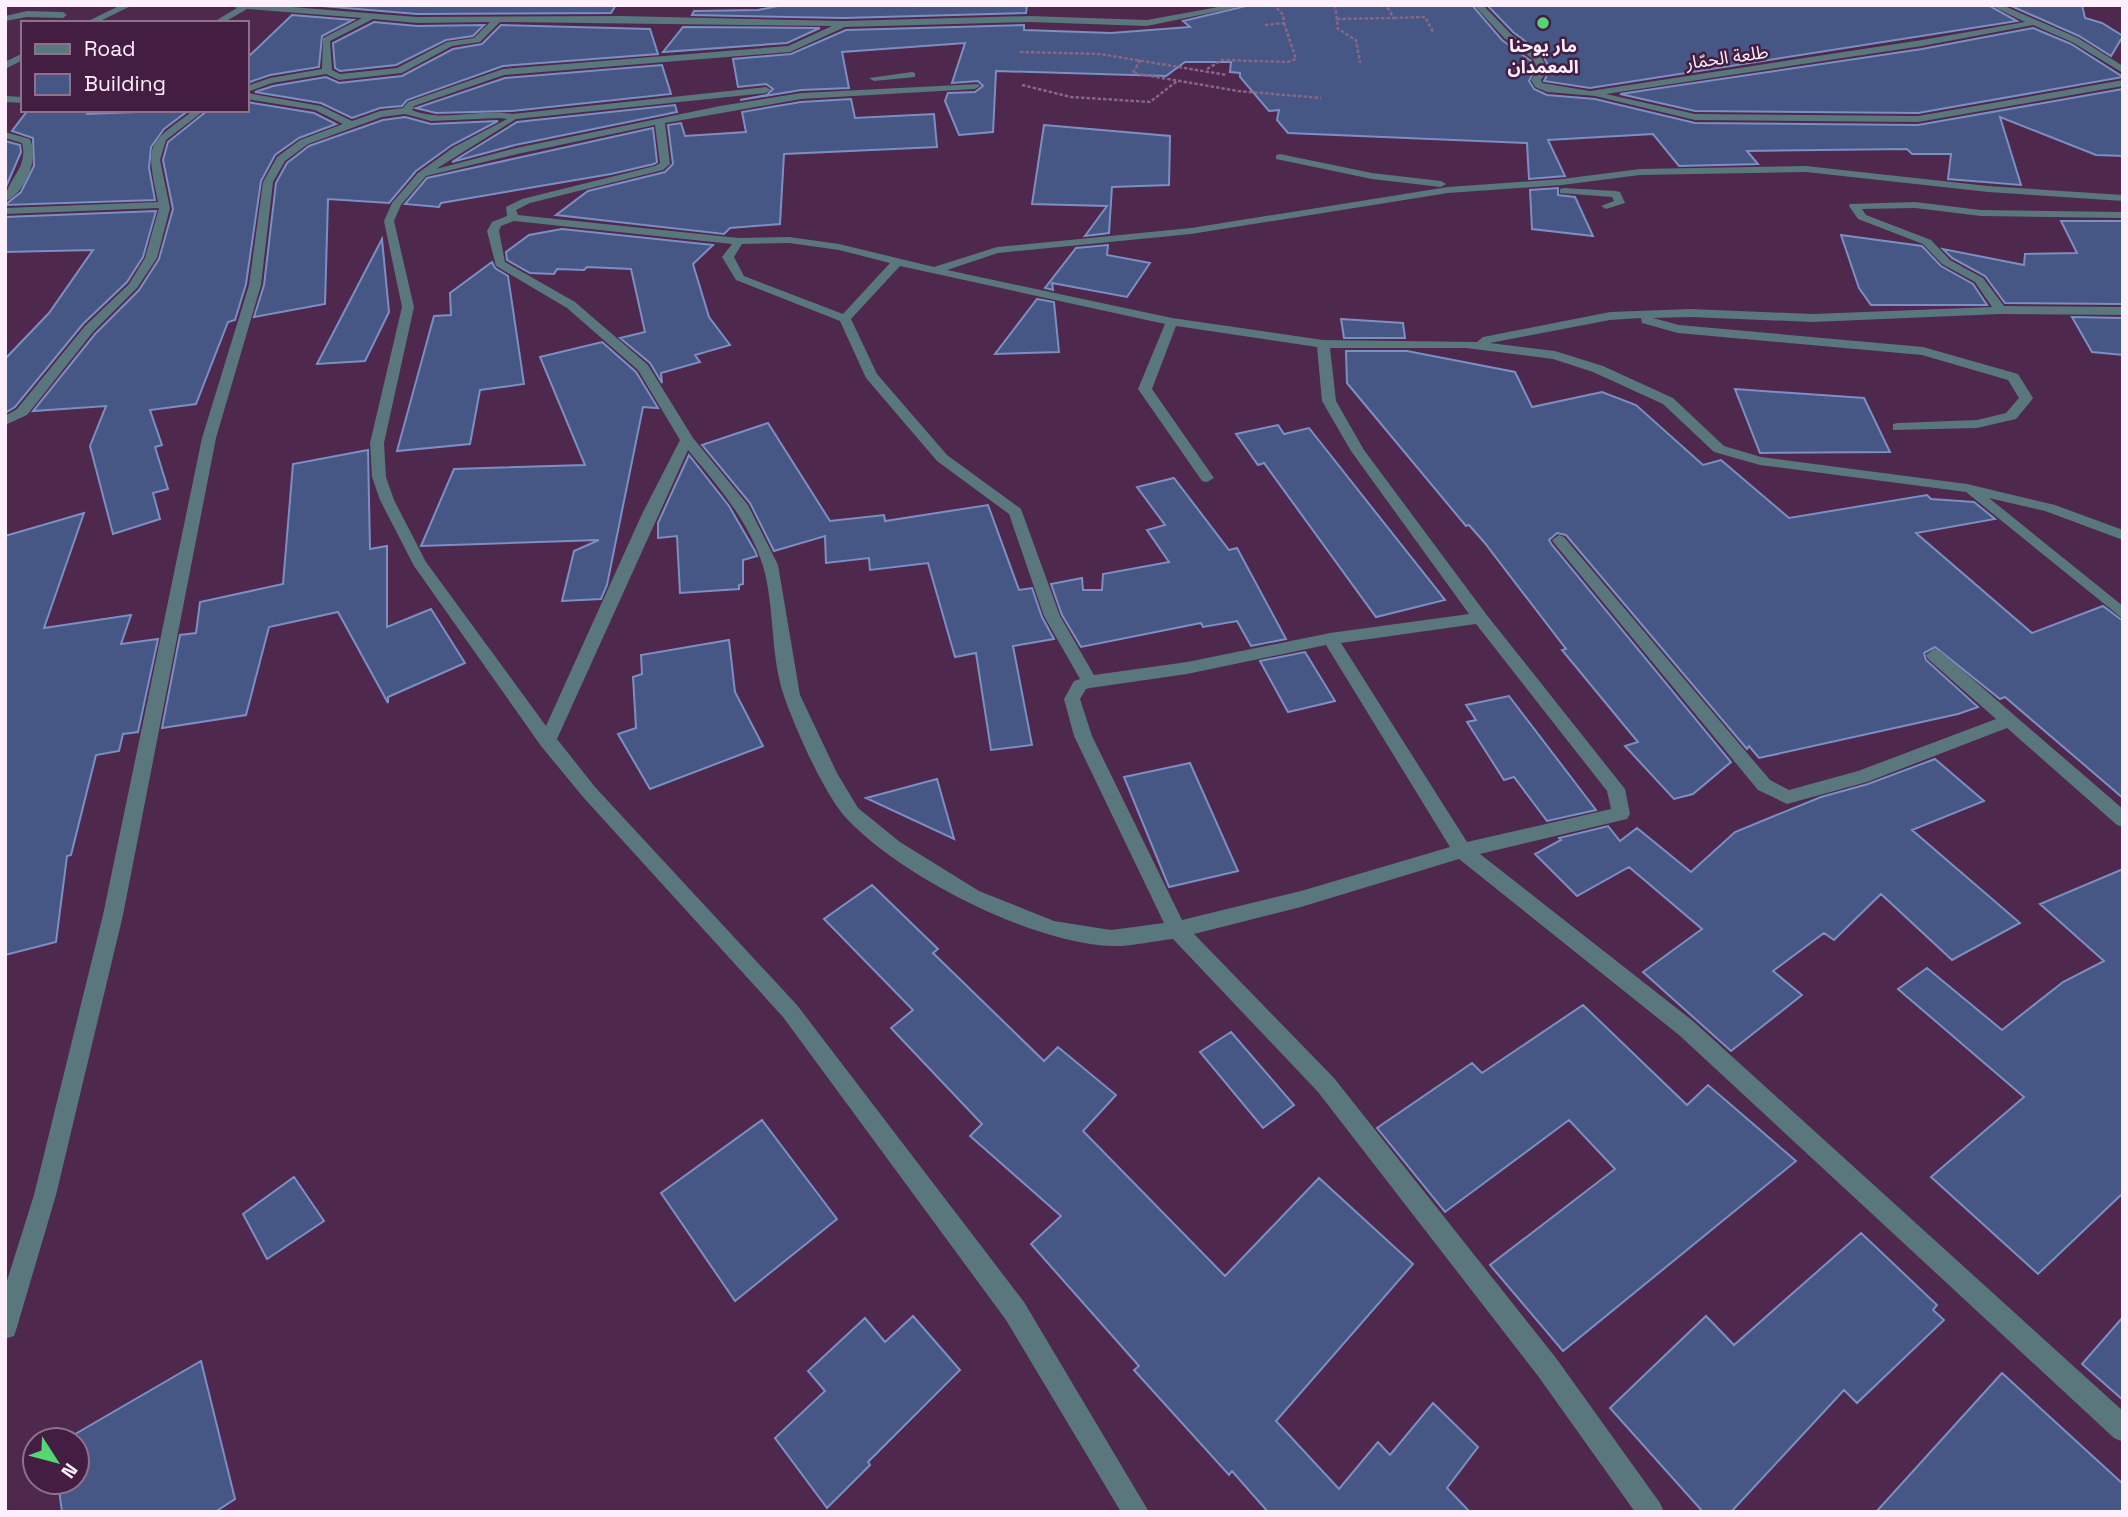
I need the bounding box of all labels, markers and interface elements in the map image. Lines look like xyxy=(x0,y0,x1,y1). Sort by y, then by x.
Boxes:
marker: مار يوحنا المعمدان xyxy=(1535,15,1551,31)
legend xyxy=(21,21,248,112)
place label: مار يوحنا المعمدان xyxy=(1507,34,1579,78)
text: Road xyxy=(84,35,136,62)
street label: طلعة الحمّار xyxy=(1683,40,1770,74)
text: Building xyxy=(84,70,166,97)
north arrow xyxy=(21,1426,91,1496)
text: N xyxy=(55,1458,83,1483)

